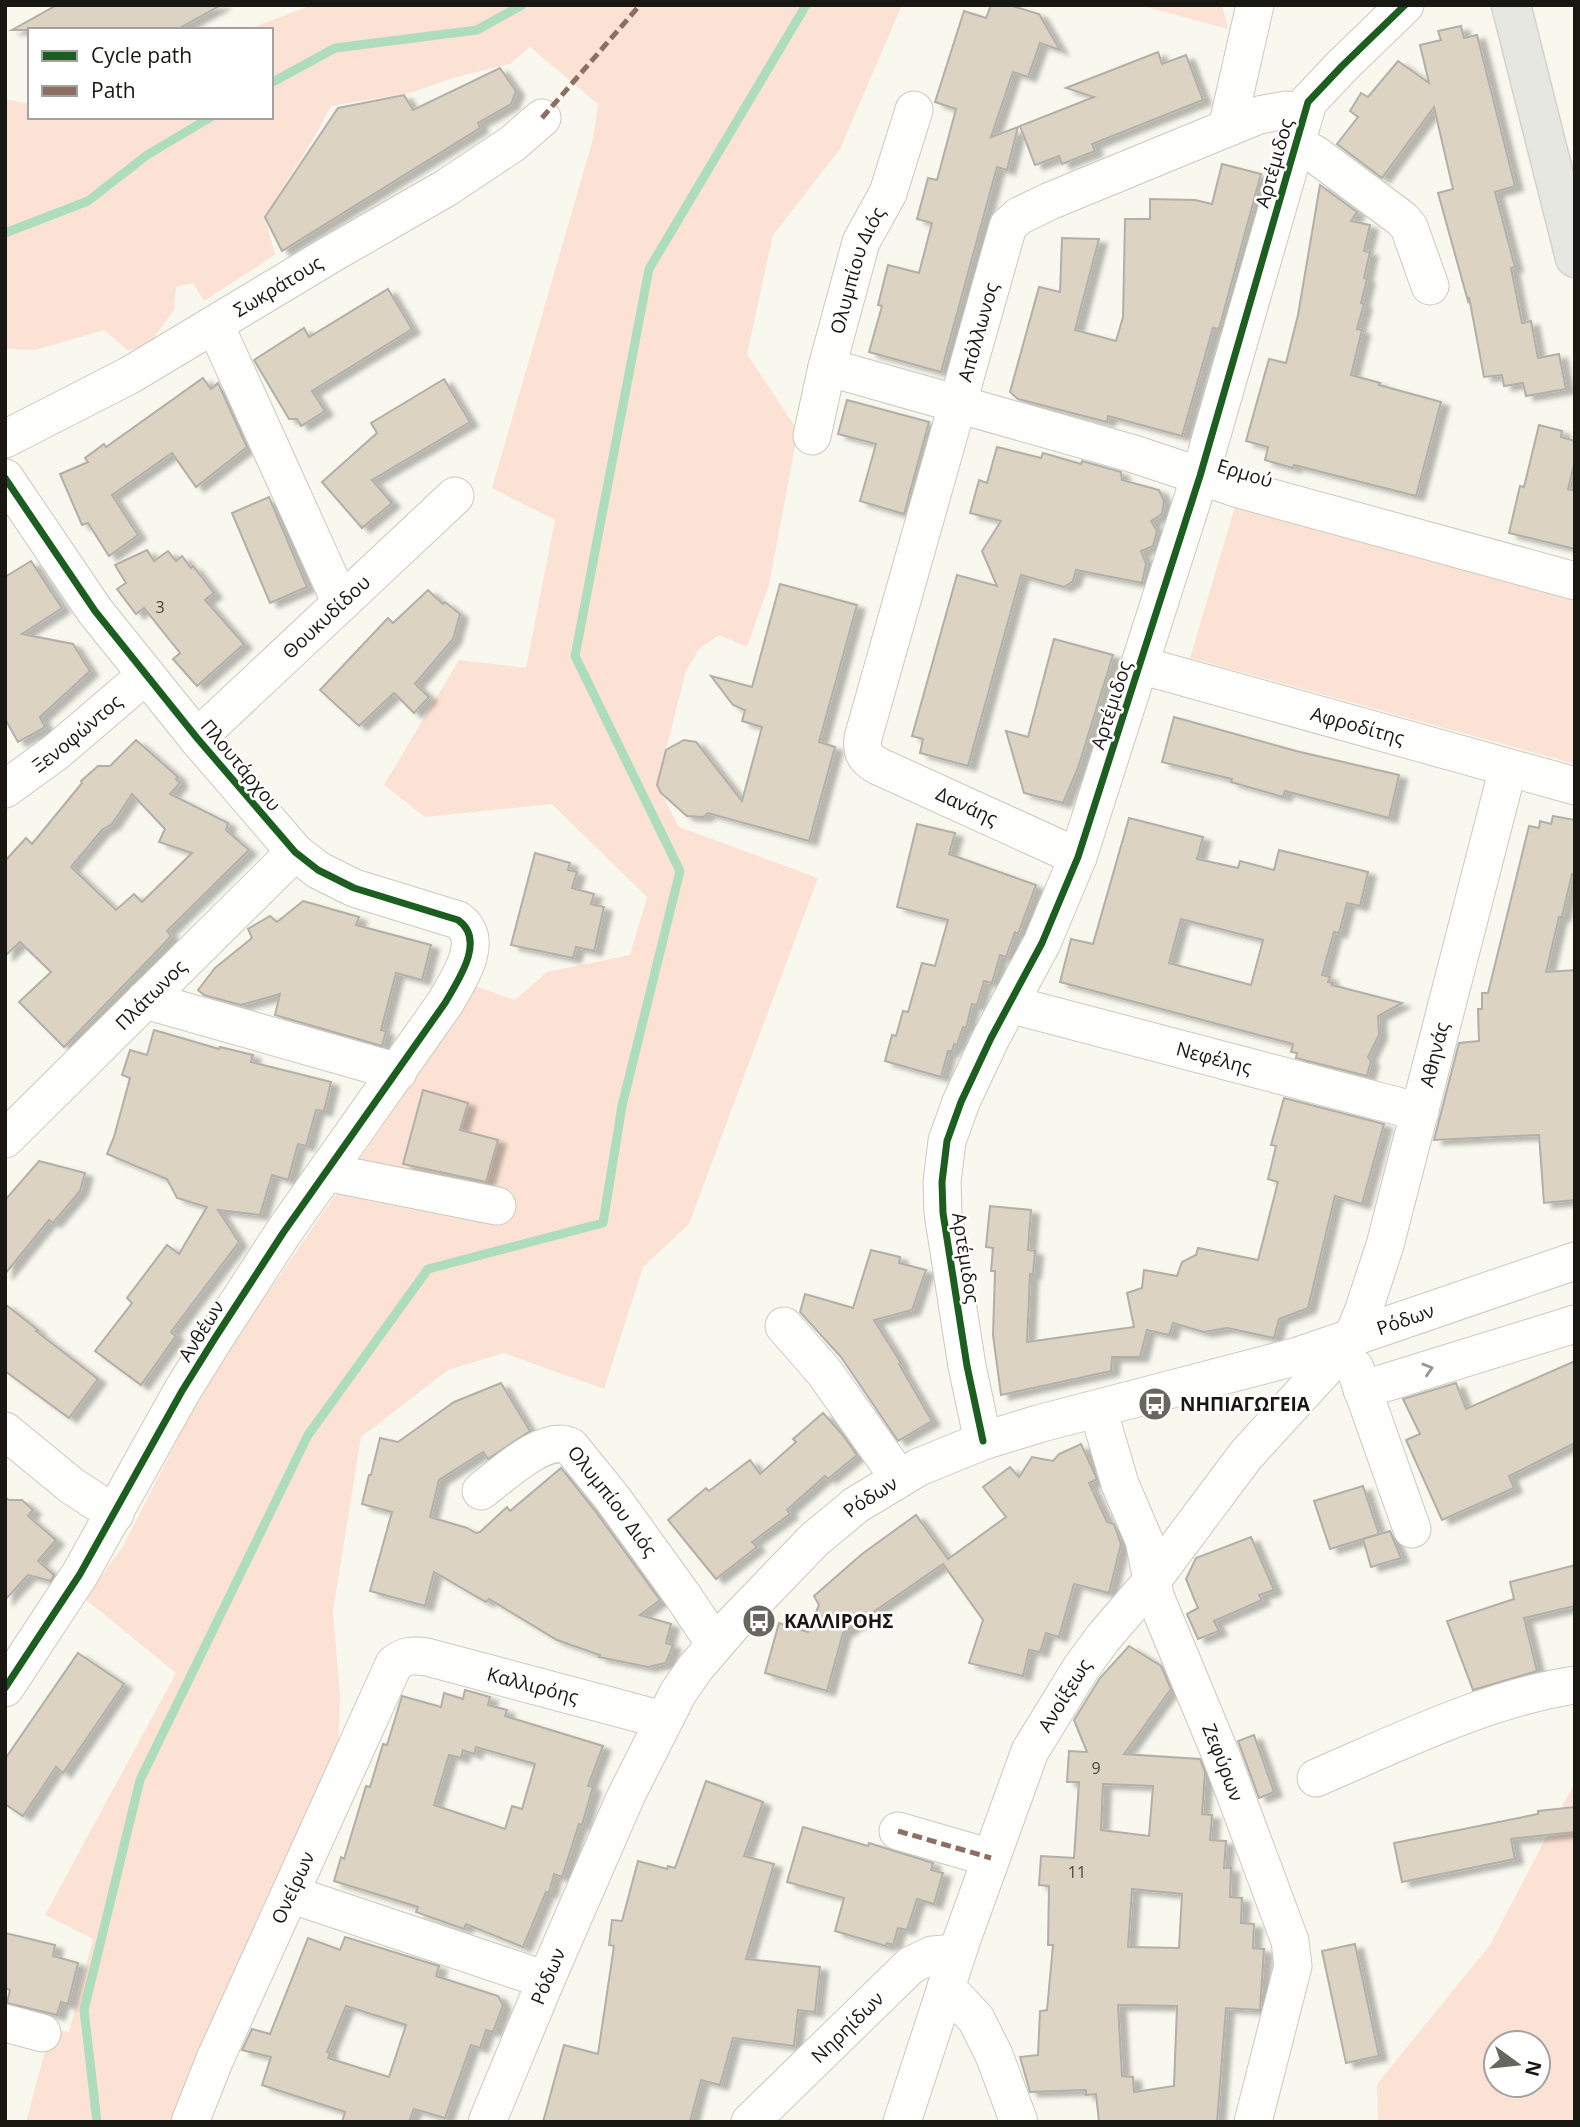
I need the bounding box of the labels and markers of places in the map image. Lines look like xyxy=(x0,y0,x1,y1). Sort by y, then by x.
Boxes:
bus stop icon: ΝΗΠΙΑΓΩΓΕΙΑ xyxy=(1136,1385,1174,1423)
place label: ΝΗΠΙΑΓΩΓΕΙΑ xyxy=(1180,1391,1311,1417)
bus stop icon: ΚΑΛΛΙΡΟΗΣ xyxy=(740,1602,778,1640)
place label: ΚΑΛΛΙΡΟΗΣ xyxy=(784,1608,894,1634)

